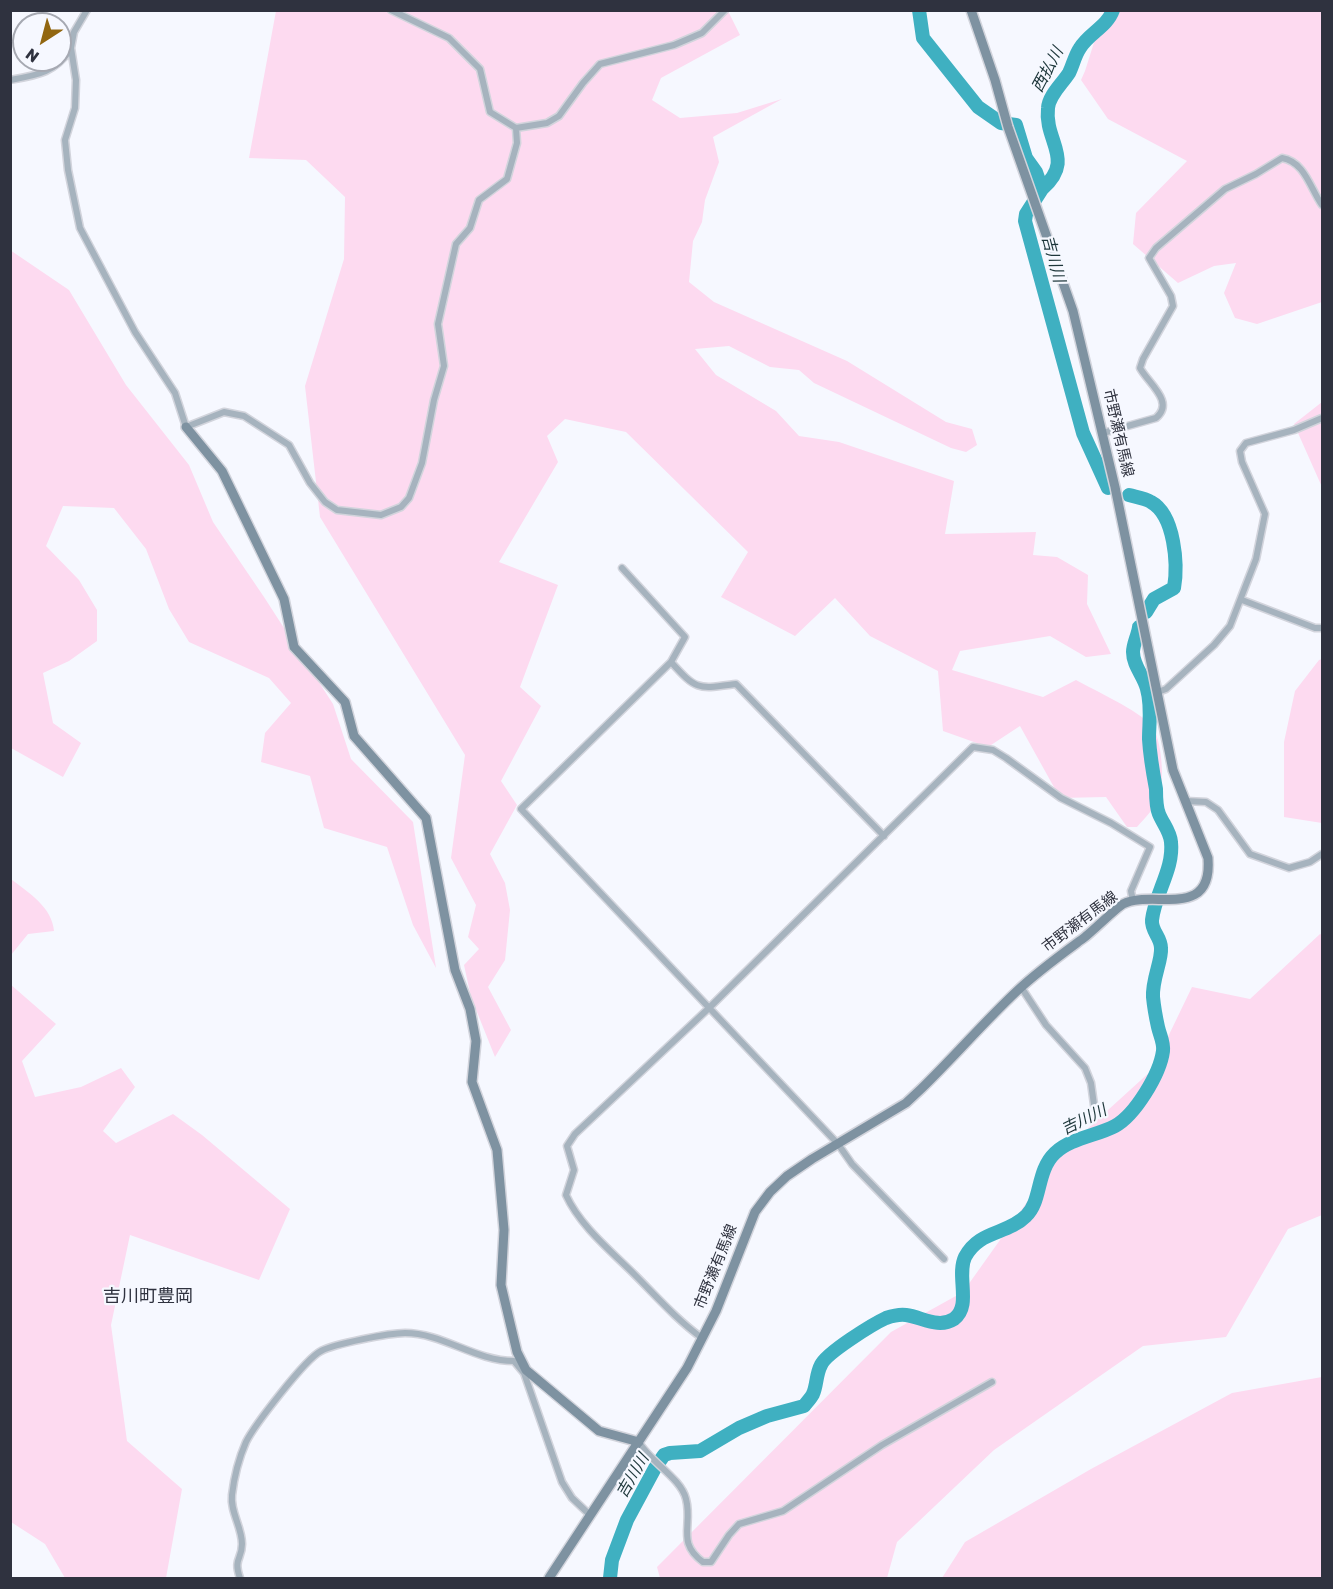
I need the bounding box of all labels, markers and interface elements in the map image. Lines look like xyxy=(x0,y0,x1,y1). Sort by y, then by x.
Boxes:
north arrow xyxy=(12,12,72,72)
text: N xyxy=(22,44,43,66)
water label: 西払川 xyxy=(1028,44,1068,96)
water label: 吉川川 xyxy=(1038,233,1068,285)
street label: 市野瀬有馬線 xyxy=(1099,387,1137,479)
street label: 市野瀬有馬線 xyxy=(1039,888,1121,956)
water label: 吉川川 xyxy=(1058,1101,1110,1139)
street label: 市野瀬有馬線 xyxy=(691,1222,741,1312)
district label: 吉川町豊岡 xyxy=(103,1286,193,1308)
water label: 吉川川 xyxy=(613,1450,653,1502)

